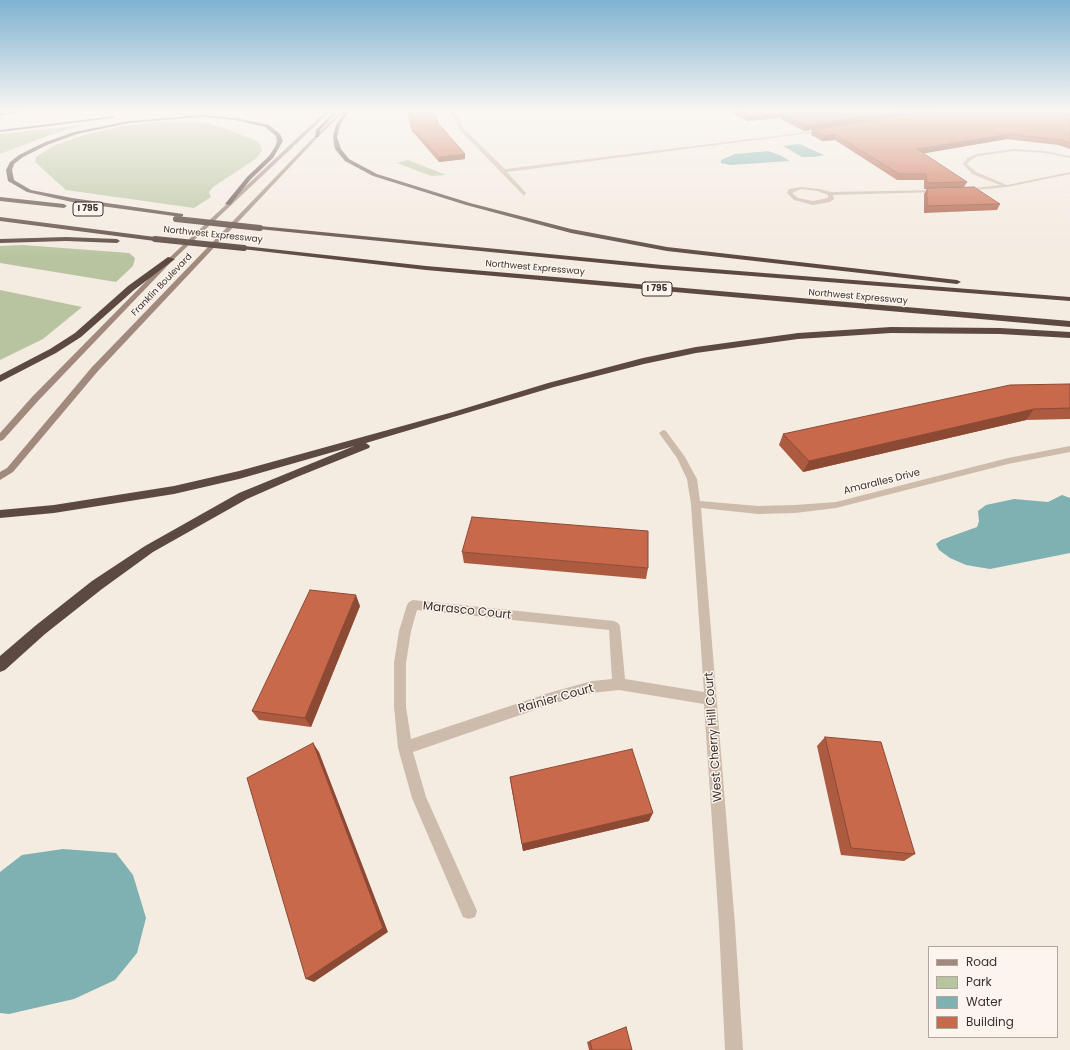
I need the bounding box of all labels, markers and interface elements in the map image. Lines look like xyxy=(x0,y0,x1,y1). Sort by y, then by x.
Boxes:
road number: I 795 xyxy=(73,202,103,216)
street label: Northwest Expressway xyxy=(163,224,263,246)
street label: Franklin Boulevard xyxy=(130,252,194,318)
street label: Northwest Expressway xyxy=(485,258,585,278)
road number: I 795 xyxy=(642,282,672,296)
street label: Northwest Expressway xyxy=(808,287,908,307)
street label: Amaralles Drive xyxy=(843,467,921,497)
street label: Marasco Court xyxy=(422,599,512,623)
street label: West Cherry Hill Court xyxy=(702,672,726,802)
street label: Rainier Court xyxy=(517,681,595,717)
legend xyxy=(928,946,1058,1038)
text: Road xyxy=(966,953,997,970)
text: Park xyxy=(966,973,992,990)
text: Water xyxy=(966,993,1002,1010)
text: Building xyxy=(966,1013,1014,1030)

